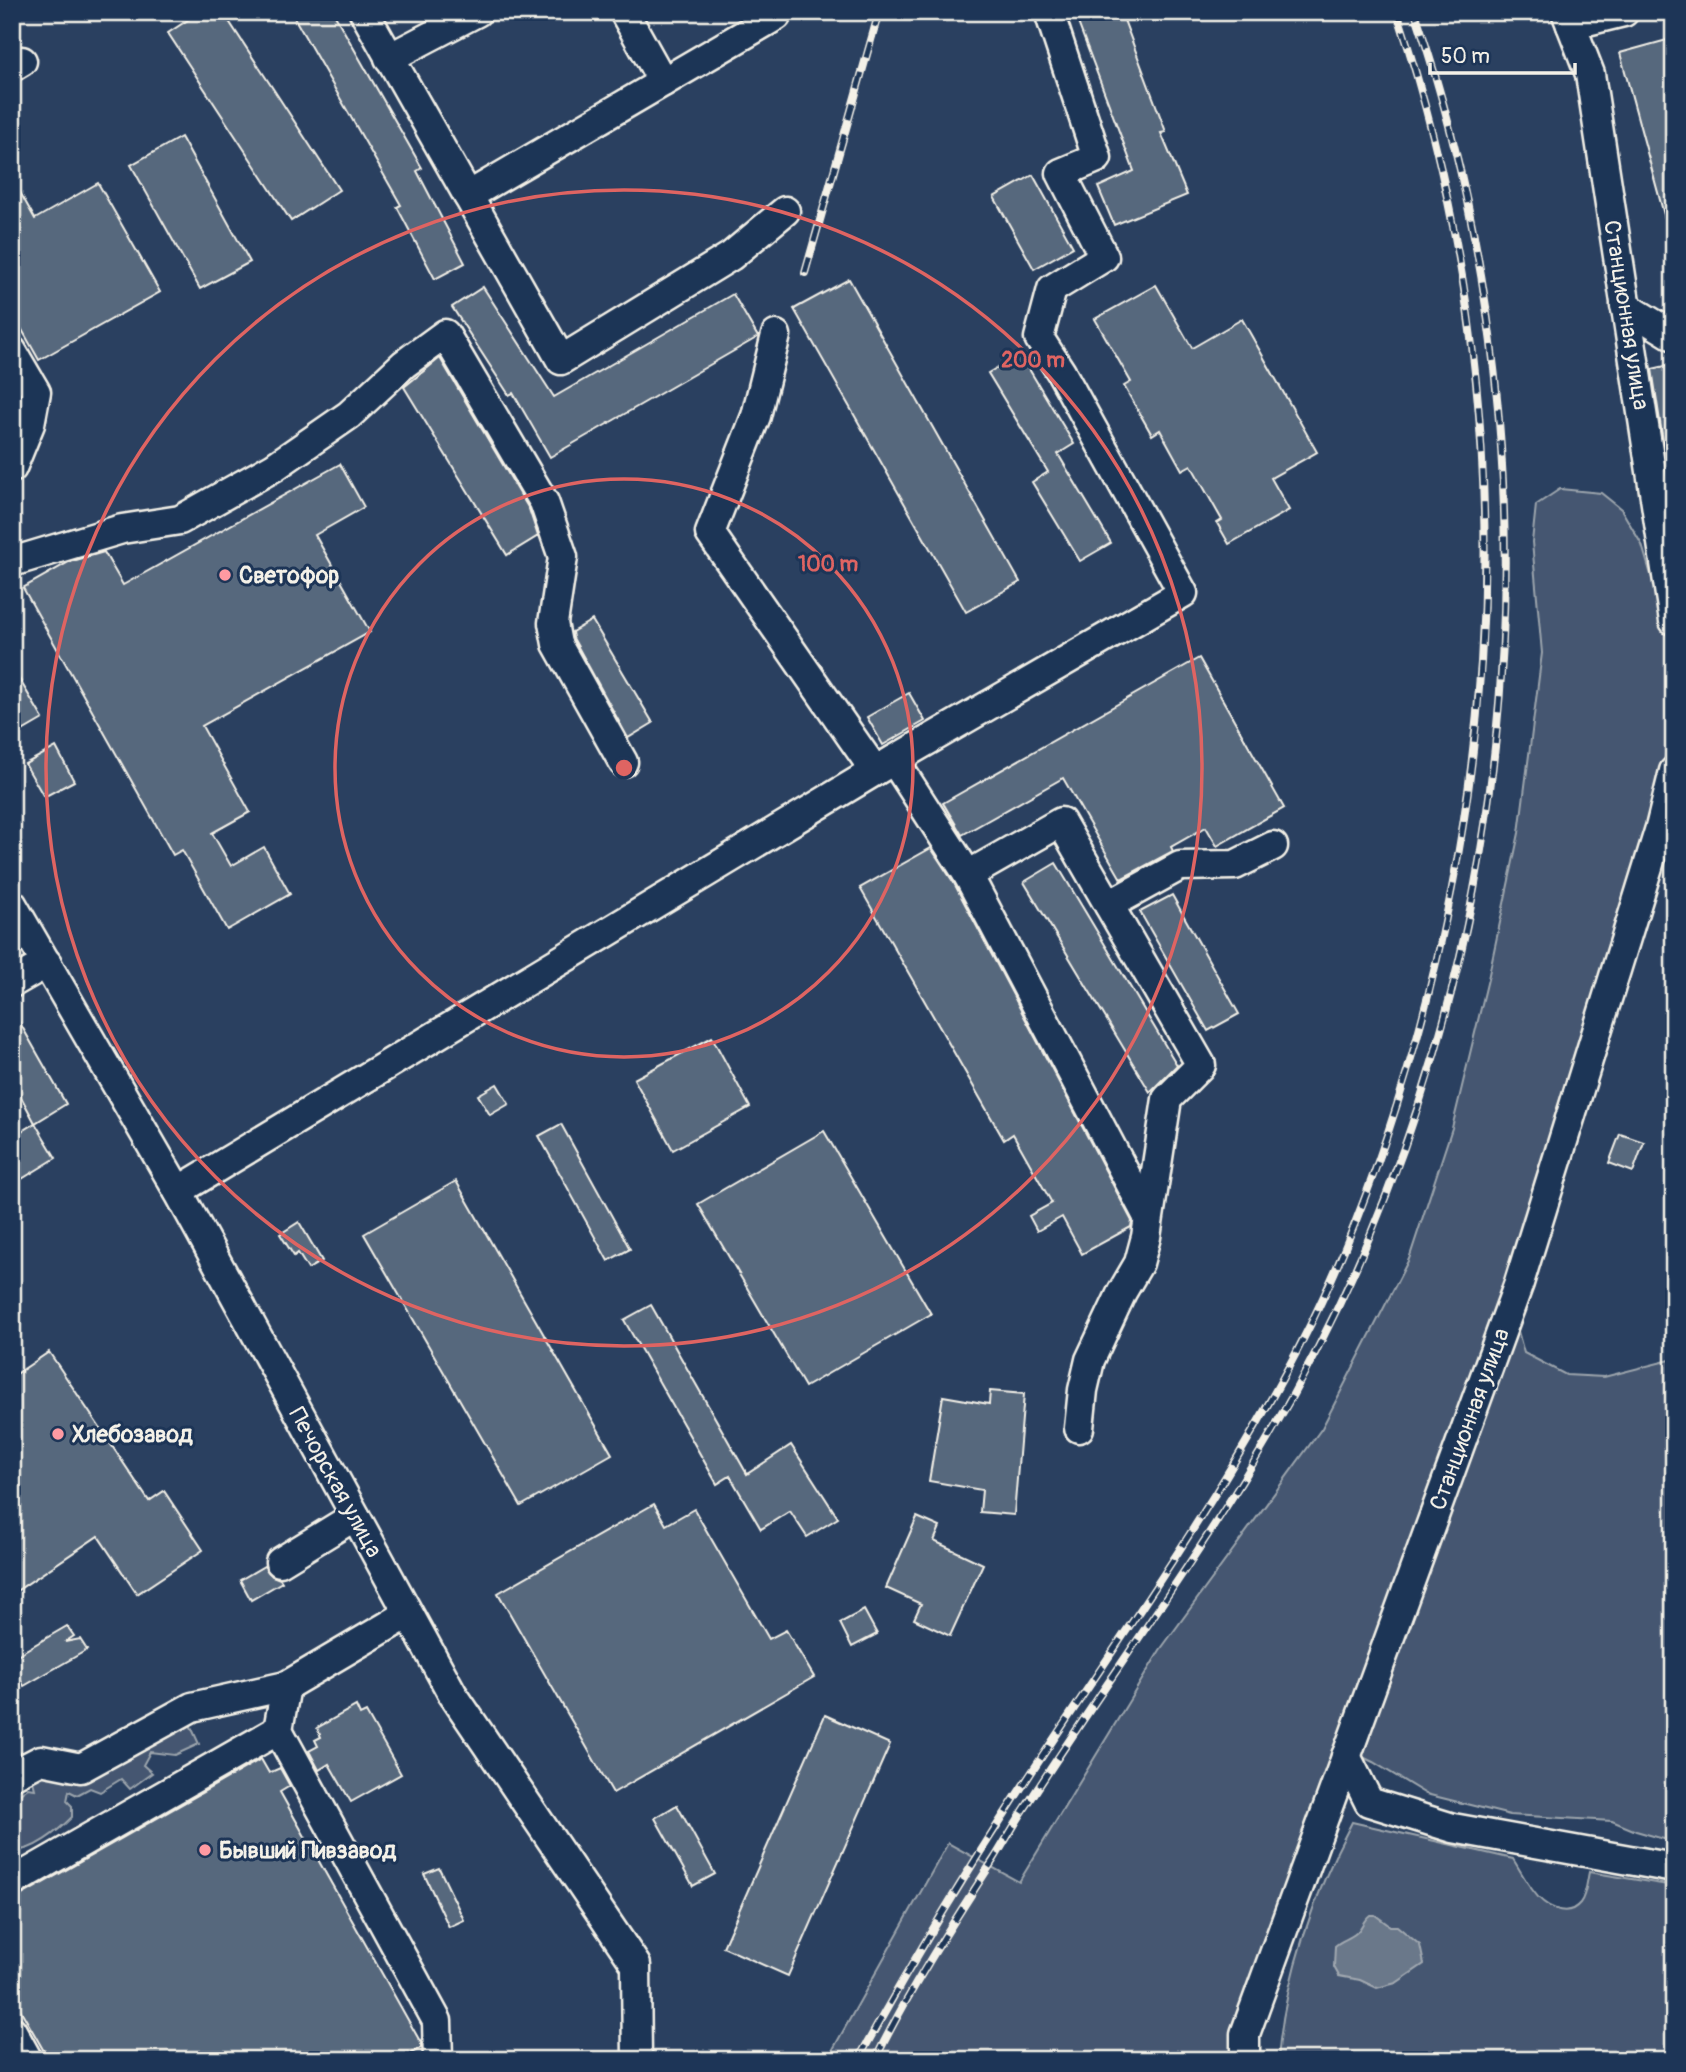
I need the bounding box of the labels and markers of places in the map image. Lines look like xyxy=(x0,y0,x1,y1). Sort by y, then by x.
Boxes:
place label: Светофор xyxy=(239,561,339,590)
marker: Светофор xyxy=(217,567,233,583)
centre of rings xyxy=(612,756,636,780)
place label: Хлебозавод xyxy=(72,1420,194,1449)
marker: Хлебозавод xyxy=(50,1426,66,1442)
place label: Бывший Пивзавод xyxy=(219,1836,397,1865)
marker: Бывший Пивзавод xyxy=(197,1842,213,1858)

